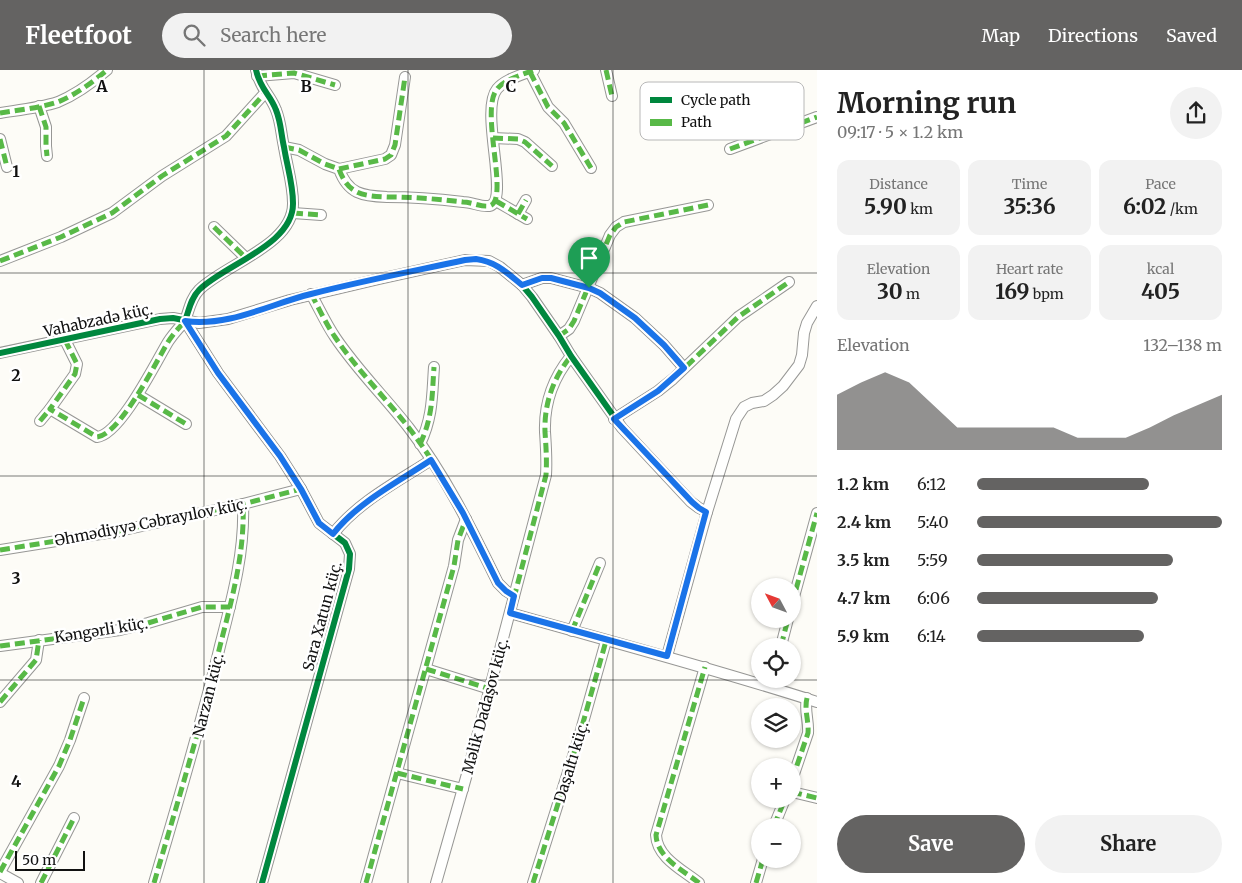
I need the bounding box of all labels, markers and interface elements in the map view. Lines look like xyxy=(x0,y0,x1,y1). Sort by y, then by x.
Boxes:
search box xyxy=(162,13,512,58)
text: Fleetfoot xyxy=(25,20,132,51)
icon: search xyxy=(180,21,208,49)
text: Search here xyxy=(220,23,326,47)
text: Map xyxy=(982,24,1020,47)
text: Directions xyxy=(1048,24,1138,47)
text: Saved xyxy=(1166,24,1217,47)
text: A xyxy=(95,76,108,96)
text: B xyxy=(300,76,312,96)
text: C xyxy=(506,76,516,96)
legend xyxy=(640,82,804,140)
text: Morning run xyxy=(837,85,1016,121)
button: share xyxy=(1170,87,1222,139)
text: Cycle path xyxy=(681,91,751,109)
text: Path xyxy=(681,113,712,131)
text: 09:17 · 5 × 1.2 km xyxy=(837,122,963,142)
text: 1 xyxy=(12,161,20,181)
text: Distance xyxy=(869,175,928,193)
text: Time xyxy=(1012,175,1047,193)
text: Pace xyxy=(1145,175,1176,193)
text: 5.90 xyxy=(864,193,907,220)
text: 35:36 xyxy=(1003,193,1056,220)
text: 6:02 xyxy=(1123,193,1166,220)
text: km xyxy=(907,200,933,218)
text: /km xyxy=(1166,200,1198,218)
pin xyxy=(568,237,610,288)
icon: arrive xyxy=(575,244,603,272)
text: Elevation xyxy=(867,260,930,278)
text: Heart rate xyxy=(996,260,1063,278)
text: kcal xyxy=(1147,260,1174,278)
text: 30 xyxy=(877,278,903,305)
text: 169 xyxy=(995,278,1030,305)
text: 405 xyxy=(1141,278,1180,305)
text: m xyxy=(903,285,920,303)
text: bpm xyxy=(1030,285,1064,303)
street label: Vahabzadə küç. xyxy=(41,299,154,341)
text: Elevation xyxy=(837,335,910,355)
text: 132–138 m xyxy=(1143,335,1222,355)
text: 2 xyxy=(11,365,21,385)
text: 1.2 km xyxy=(837,474,889,494)
text: 6:12 xyxy=(917,474,946,494)
street label: Əhmədiyyə Cəbrayılov küç. xyxy=(53,494,249,550)
text: 2.4 km xyxy=(837,512,891,532)
text: 5:40 xyxy=(917,512,949,532)
text: 3.5 km xyxy=(837,550,890,570)
text: 5:59 xyxy=(917,550,948,570)
street label: Sara Xatun küç. xyxy=(298,559,346,673)
text: 3 xyxy=(11,568,21,588)
north arrow xyxy=(751,578,801,628)
map controls xyxy=(751,578,801,868)
text: 4.7 km xyxy=(837,588,890,608)
text: 6:06 xyxy=(917,588,950,608)
street label: Kəngərli küç. xyxy=(53,613,149,647)
text: 5.9 km xyxy=(837,626,889,646)
text: 6:14 xyxy=(917,626,946,646)
street label: Məlik Dadaşov küç. xyxy=(458,636,512,776)
button: locate xyxy=(751,638,801,688)
street label: Narzan küç. xyxy=(188,651,228,739)
button: layers xyxy=(751,698,801,748)
street label: Daşaltı küç. xyxy=(550,719,592,805)
button: + xyxy=(751,758,801,808)
text: 4 xyxy=(11,771,21,791)
button: Save xyxy=(837,815,1025,873)
button: Share xyxy=(1035,815,1222,873)
button: − xyxy=(751,818,801,868)
scale bar xyxy=(15,848,85,871)
text: 50 m xyxy=(22,851,56,869)

